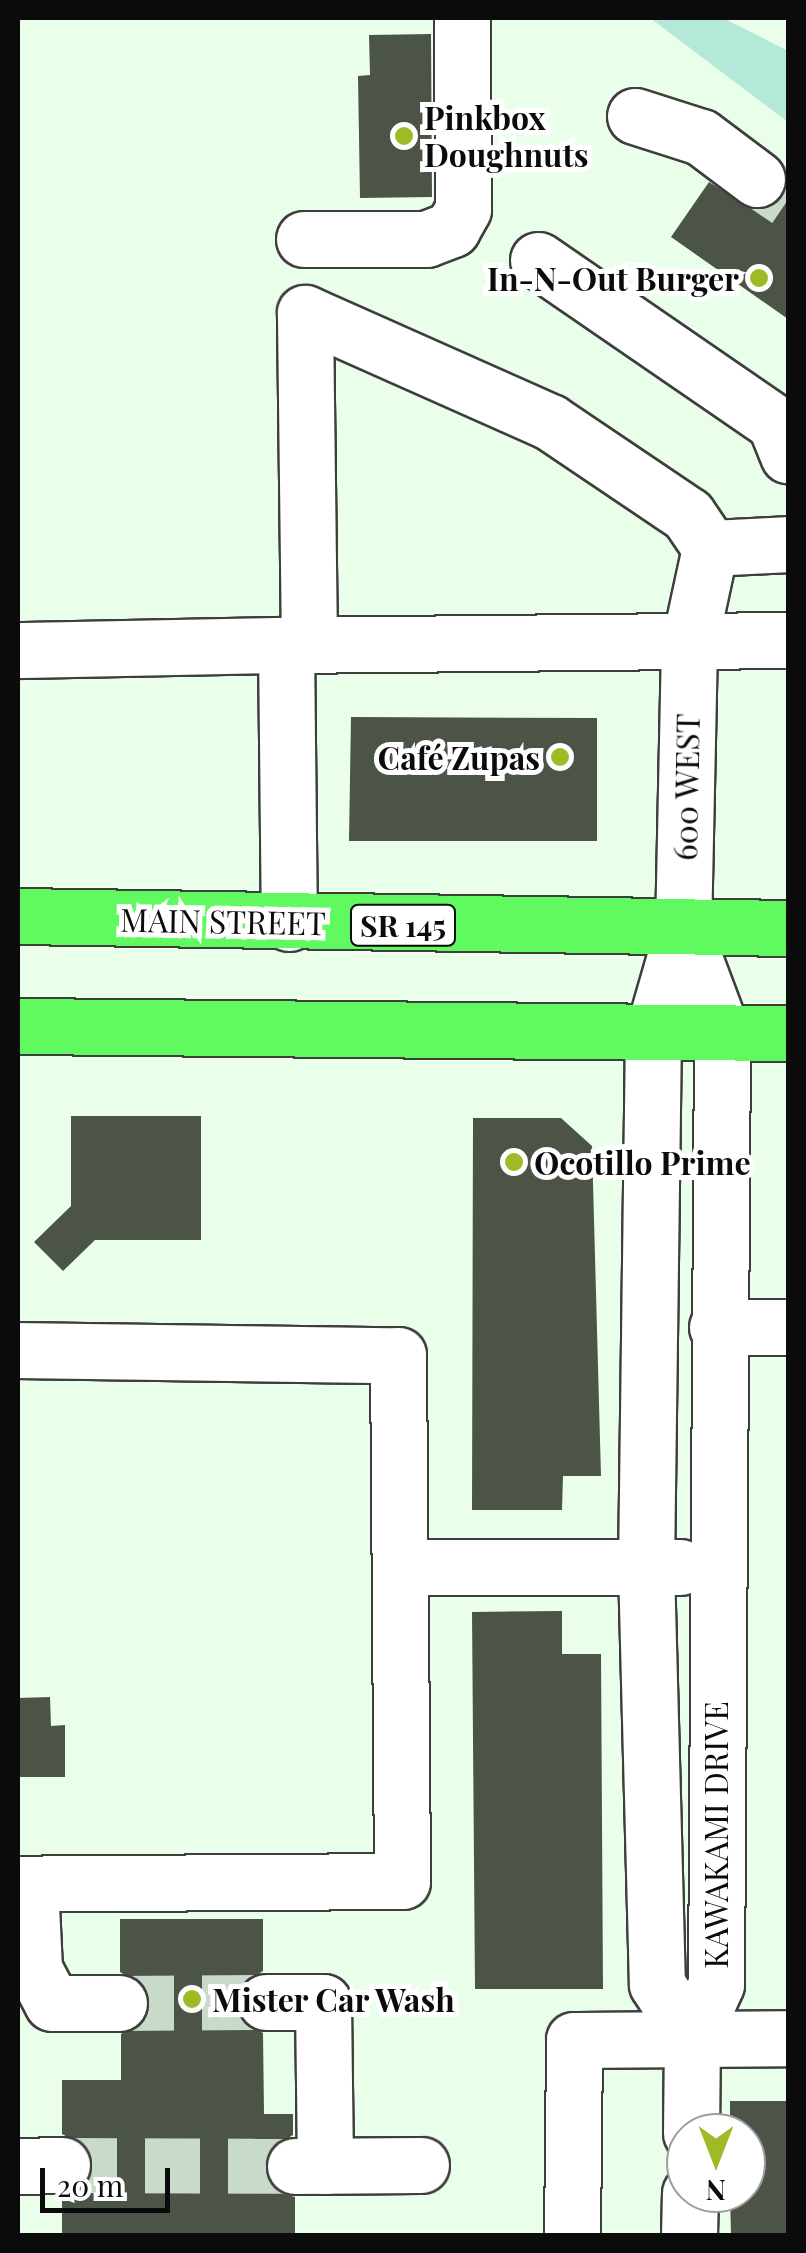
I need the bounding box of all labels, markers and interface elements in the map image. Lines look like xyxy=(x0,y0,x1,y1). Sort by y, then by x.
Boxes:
place label: Pinkbox Doughnuts xyxy=(424,99,589,174)
marker: Pinkbox Doughnuts xyxy=(393,125,415,147)
place label: In-N-Out Burger xyxy=(487,259,739,297)
marker: In-N-Out Burger xyxy=(748,267,770,289)
street label: 600 WEST xyxy=(666,712,706,862)
place label: Café Zupas xyxy=(378,738,540,776)
marker: Café Zupas xyxy=(549,746,571,768)
street label: MAIN STREET xyxy=(120,900,326,942)
road number: SR 145 xyxy=(348,900,458,950)
place label: Ocotillo Prime xyxy=(534,1143,751,1181)
marker: Ocotillo Prime xyxy=(503,1151,525,1173)
street label: KAWAKAMI DRIVE xyxy=(696,1701,734,1969)
place label: Mister Car Wash xyxy=(212,1980,457,2018)
marker: Mister Car Wash xyxy=(181,1988,203,2010)
north arrow xyxy=(666,2113,766,2213)
scale bar xyxy=(45,2148,175,2210)
text: 20 m xyxy=(57,2165,123,2205)
text: N xyxy=(706,2173,726,2210)

